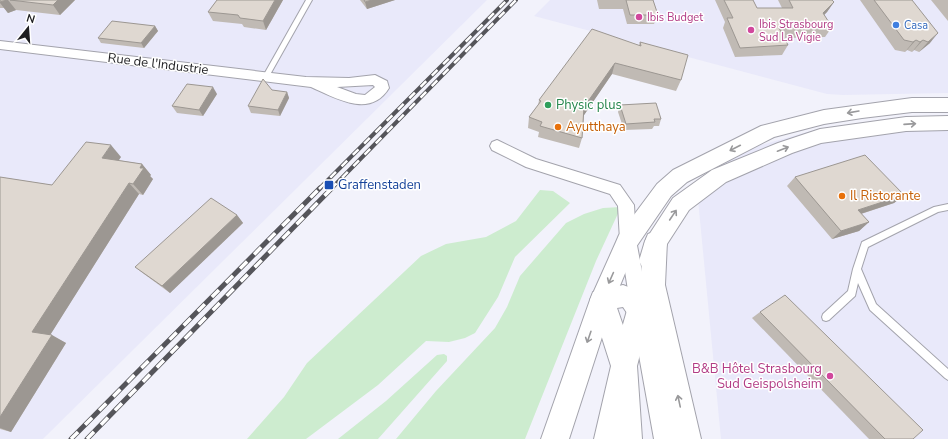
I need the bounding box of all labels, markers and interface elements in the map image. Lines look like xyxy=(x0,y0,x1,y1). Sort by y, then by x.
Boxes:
north arrow xyxy=(8,8,48,48)
place label: Ibis Budget xyxy=(647,10,703,25)
text: N xyxy=(25,11,37,27)
marker: Ibis Budget xyxy=(634,12,644,22)
place label: Ibis Strasbourg Sud La Vigie xyxy=(759,17,834,45)
place label: Casa xyxy=(904,18,928,33)
marker: Casa xyxy=(891,20,901,30)
marker: Ibis Strasbourg Sud La Vigie xyxy=(746,25,756,35)
street label: Rue de l'Industrie xyxy=(107,49,209,79)
place label: Physic plus xyxy=(556,96,622,114)
marker: Physic plus xyxy=(543,100,553,110)
one-way arrow xyxy=(847,108,860,116)
place label: Ayutthaya xyxy=(566,118,626,136)
one-way arrow xyxy=(903,121,916,128)
marker: Ayutthaya xyxy=(553,122,563,132)
one-way arrow xyxy=(729,145,741,152)
one-way arrow xyxy=(776,145,788,152)
place label: Graffenstaden xyxy=(338,176,421,194)
marker: Graffenstaden xyxy=(323,179,335,191)
place label: Il Ristorante xyxy=(850,187,920,205)
marker: Il Ristorante xyxy=(837,191,847,201)
one-way arrow xyxy=(669,210,677,221)
one-way arrow xyxy=(607,271,615,283)
one-way arrow xyxy=(585,330,592,343)
place label: B&B Hôtel Strasbourg Sud Geispolsheim xyxy=(692,360,822,393)
marker: B&B Hôtel Strasbourg Sud Geispolsheim xyxy=(825,371,835,381)
one-way arrow xyxy=(674,395,682,408)

